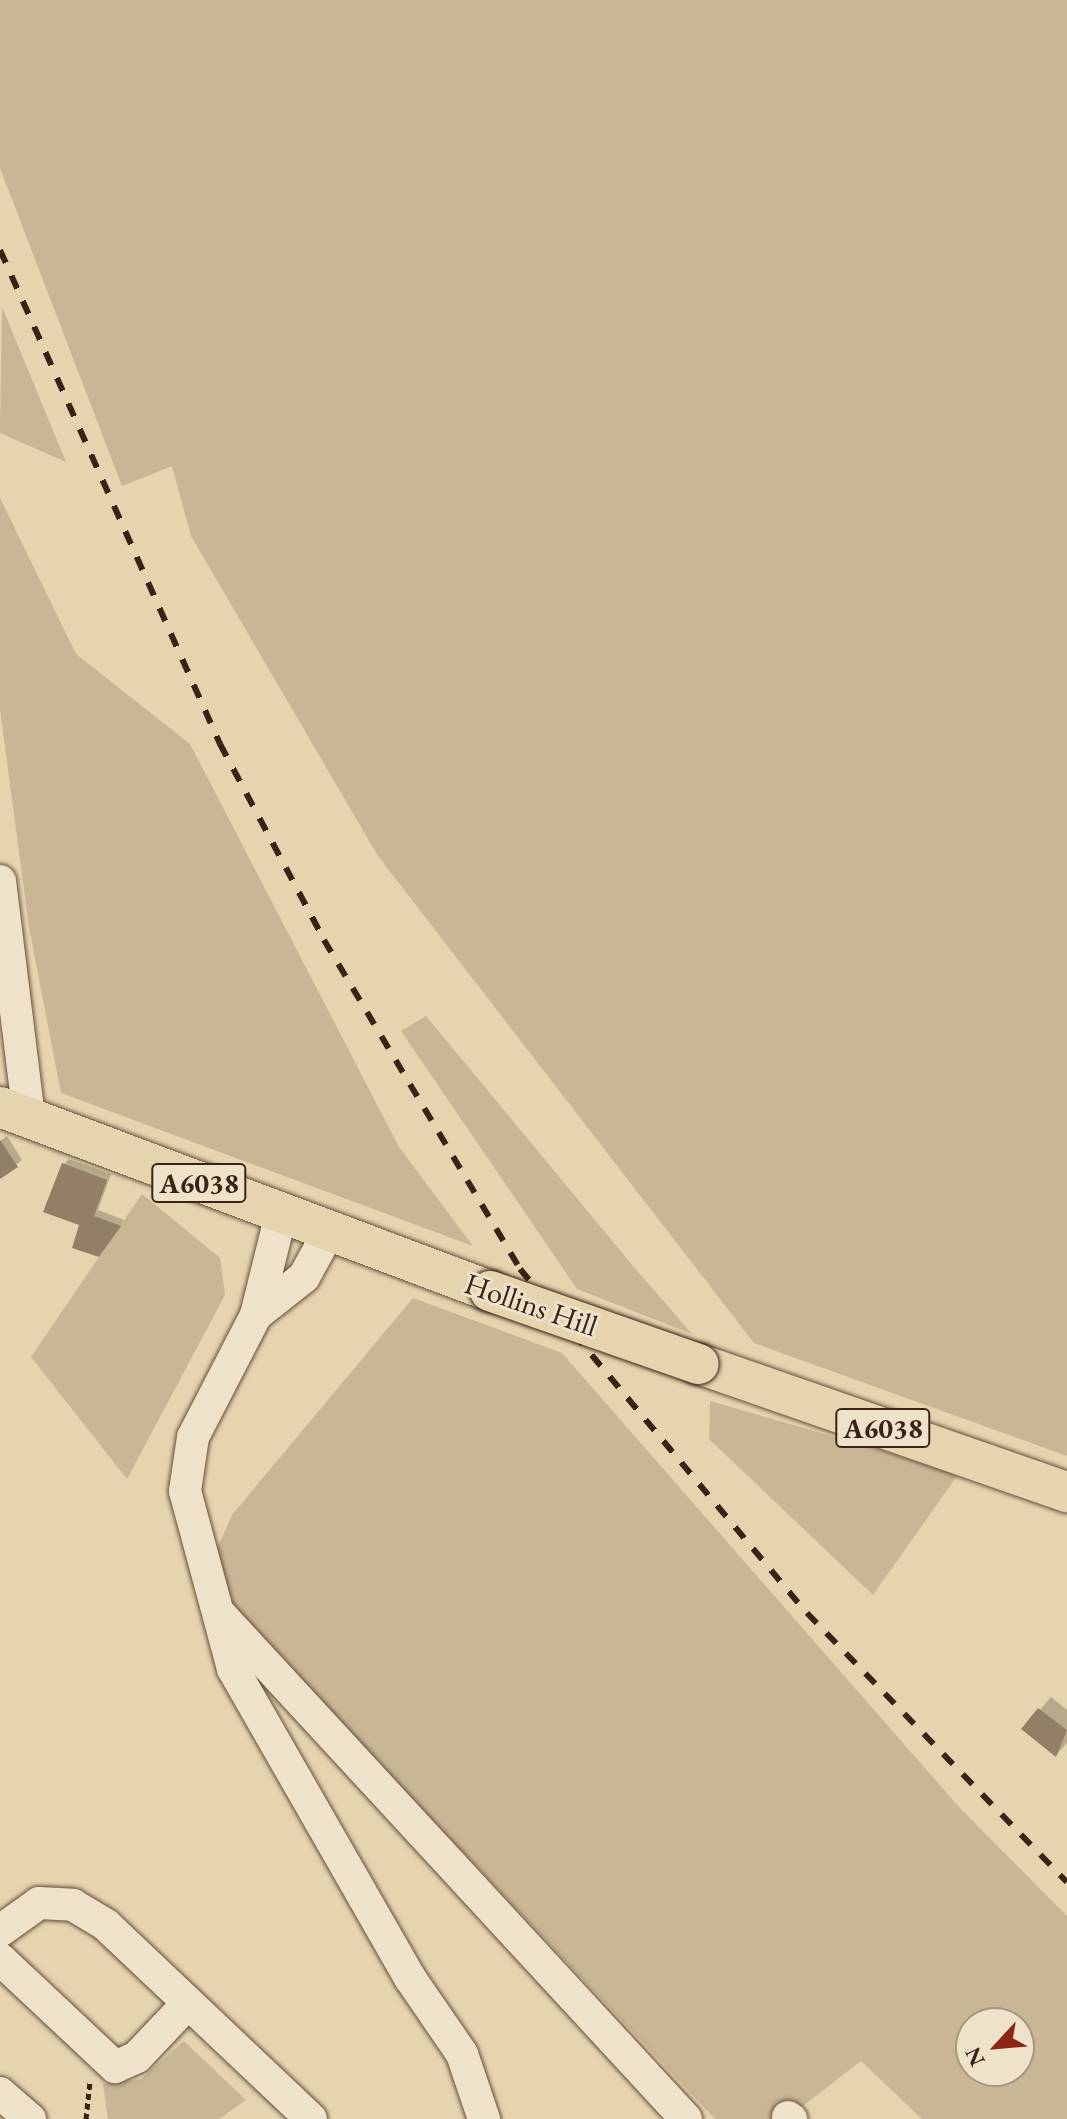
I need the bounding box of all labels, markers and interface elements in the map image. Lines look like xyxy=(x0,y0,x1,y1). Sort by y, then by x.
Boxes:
road number: A6038 xyxy=(151,1159,247,1207)
street label: Hollins Hill xyxy=(460,1266,602,1344)
road number: A6038 xyxy=(835,1404,931,1452)
north arrow xyxy=(955,2007,1035,2087)
text: N xyxy=(958,2043,992,2071)

